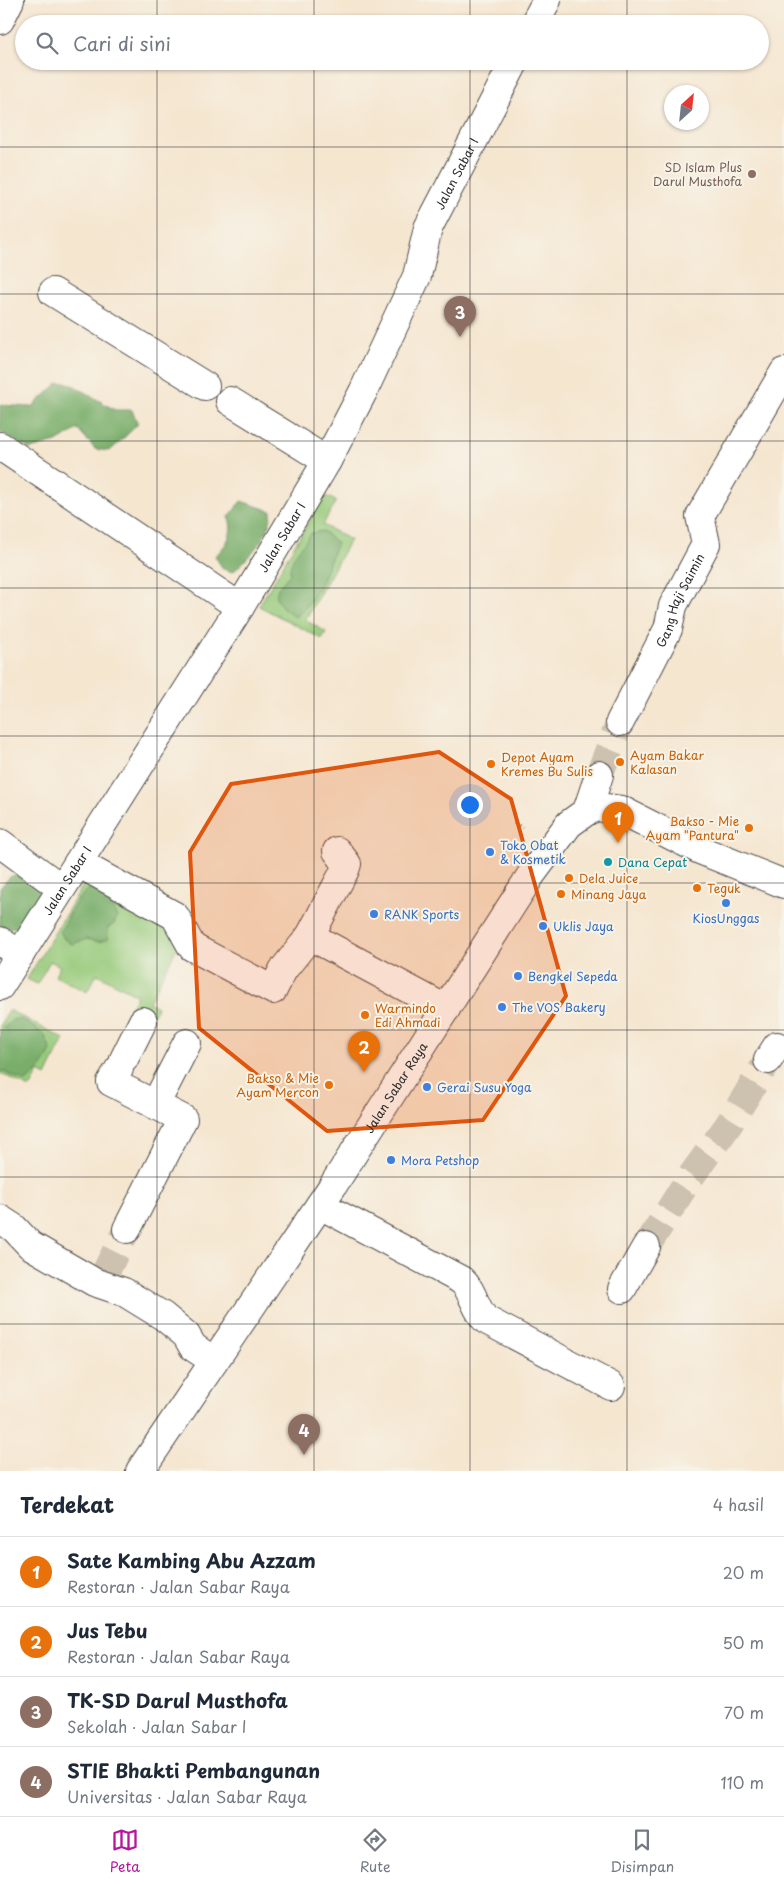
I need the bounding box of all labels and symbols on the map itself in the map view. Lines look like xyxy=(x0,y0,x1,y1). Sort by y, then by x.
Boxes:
north arrow xyxy=(664,85,709,130)
street label: Jalan Sabar I xyxy=(430,135,483,213)
place label: SD Islam Plus Darul Musthofa xyxy=(653,158,743,190)
marker: SD Islam Plus Darul Musthofa xyxy=(746,168,758,180)
pin: 3 xyxy=(444,296,476,337)
street label: Jalan Sabar I xyxy=(254,499,310,575)
street label: Gang Haji Saimin xyxy=(651,550,708,650)
place label: Ayam Bakar Kalasan xyxy=(630,746,704,778)
place label: Depot Ayam Kremes Bu Sulis xyxy=(501,748,593,780)
marker: Ayam Bakar Kalasan xyxy=(614,756,626,768)
marker: Depot Ayam Kremes Bu Sulis xyxy=(485,758,497,770)
your location xyxy=(457,792,483,818)
pin: 1 xyxy=(602,802,634,843)
place label: Bakso - Mie Ayam "Pantura" xyxy=(645,812,739,844)
marker: Bakso - Mie Ayam "Pantura" xyxy=(743,822,755,834)
place label: Toko Obat & Kosmetik xyxy=(500,836,566,868)
street label: Jalan Sabar I xyxy=(38,842,95,918)
marker: Toko Obat & Kosmetik xyxy=(484,846,496,858)
place label: Dana Cepat xyxy=(618,853,687,871)
marker: Dana Cepat xyxy=(602,856,614,868)
place label: Dela Juice xyxy=(579,869,638,887)
marker: Dela Juice xyxy=(563,872,575,884)
place label: Teguk xyxy=(707,879,741,897)
marker: Teguk xyxy=(691,882,703,894)
place label: Minang Jaya xyxy=(571,885,647,903)
marker: Minang Jaya xyxy=(555,888,567,900)
marker: KiosUnggas xyxy=(720,897,732,909)
place label: RANK Sports xyxy=(384,905,460,923)
marker: RANK Sports xyxy=(368,908,380,920)
place label: KiosUnggas xyxy=(692,909,760,927)
place label: Uklis Jaya xyxy=(553,917,614,935)
marker: Uklis Jaya xyxy=(537,920,549,932)
place label: Bengkel Sepeda xyxy=(528,967,618,985)
marker: Bengkel Sepeda xyxy=(512,970,524,982)
place label: The VOS Bakery xyxy=(512,998,606,1016)
place label: Warmindo Edi Ahmadi xyxy=(375,999,441,1031)
marker: The VOS Bakery xyxy=(496,1001,508,1013)
marker: Warmindo Edi Ahmadi xyxy=(359,1009,371,1021)
pin: 2 xyxy=(348,1031,380,1072)
street label: Jalan Sabar Raya xyxy=(360,1038,432,1136)
place label: Bakso & Mie Ayam Mercon xyxy=(236,1069,319,1101)
place label: Gerai Susu Yoga xyxy=(437,1078,532,1096)
marker: Bakso & Mie Ayam Mercon xyxy=(323,1079,335,1091)
marker: Gerai Susu Yoga xyxy=(421,1081,433,1093)
place label: Mora Petshop xyxy=(401,1151,479,1169)
marker: Mora Petshop xyxy=(385,1154,397,1166)
pin: 4 xyxy=(288,1414,320,1455)

